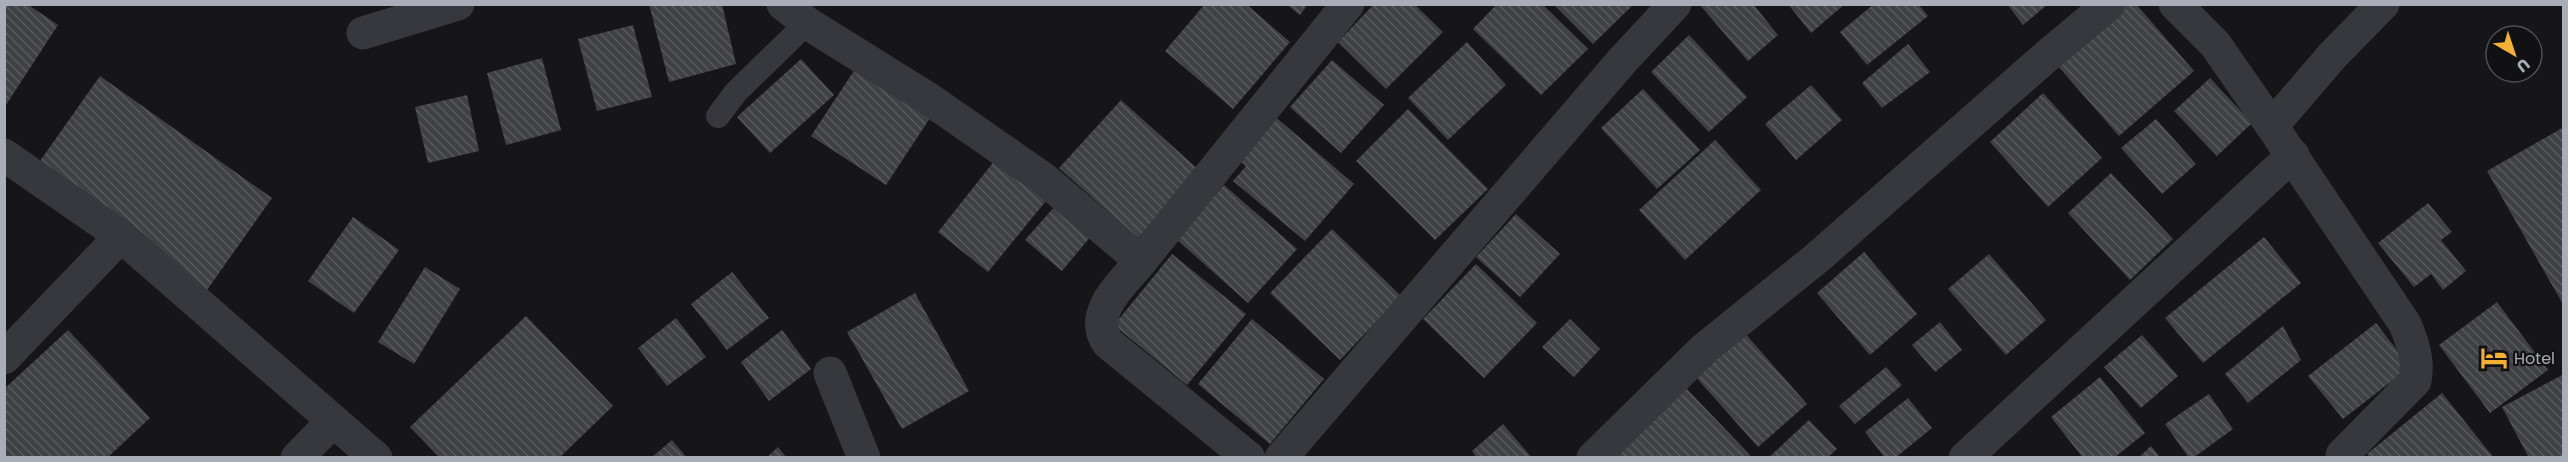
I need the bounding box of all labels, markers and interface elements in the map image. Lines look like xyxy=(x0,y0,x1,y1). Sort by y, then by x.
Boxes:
north arrow xyxy=(2484,24,2544,84)
text: U xyxy=(2512,53,2535,78)
hotel icon: Hotel xyxy=(2479,343,2509,373)
place label: Hotel xyxy=(2514,347,2555,370)

